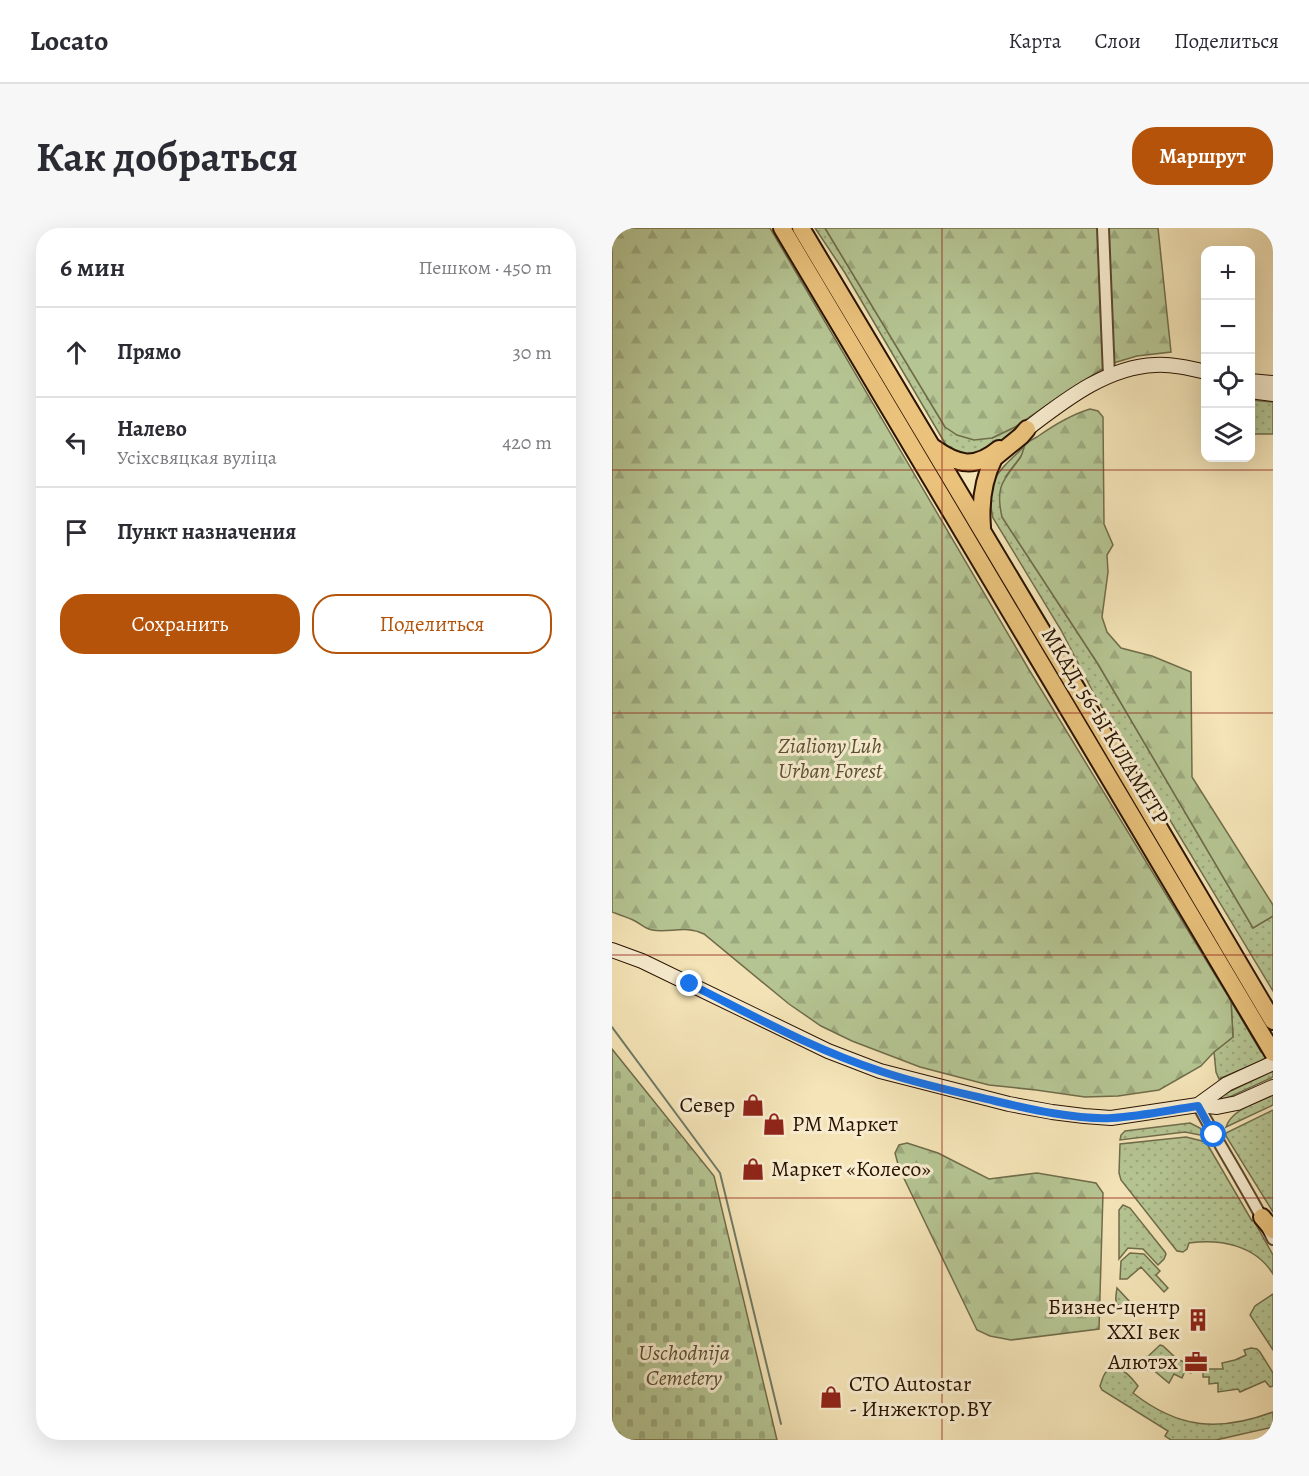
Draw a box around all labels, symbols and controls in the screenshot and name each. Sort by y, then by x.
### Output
text: Locato [30,22,108,60]
text: Карта [1008,27,1061,55]
text: Слои [1094,27,1141,55]
text: Поделиться [1174,27,1279,55]
button: Маршрут [1132,127,1273,185]
text: Как добраться [36,128,298,185]
map controls [1201,246,1255,462]
button: + [1201,246,1255,300]
text: 6 мин [60,250,125,285]
text: Пешком · 450 m [418,254,552,281]
button: − [1201,300,1255,354]
icon: ahead [60,336,93,369]
text: Прямо [117,337,181,367]
text: 30 m [512,339,552,366]
button: locate [1201,354,1255,408]
button: layers [1201,408,1255,462]
text: Налево [117,414,187,444]
icon: left [60,426,93,459]
text: 420 m [502,429,552,456]
text: Усіхсвяцкая вуліца [117,444,277,471]
icon: arrive [60,516,93,549]
text: Пункт назначения [117,517,296,547]
button: Сохранить [60,594,300,654]
button: Поделиться [312,594,552,654]
street label: МКАД, 56-Ы КІЛАМЕТР [1034,622,1176,830]
park label: Zialiony Luh Urban Forest [778,731,883,786]
route end [676,970,702,996]
place label: Север [680,1090,735,1120]
shop icon: Север [740,1092,766,1118]
place label: РМ Маркет [792,1109,898,1139]
shop icon: РМ Маркет [761,1111,787,1137]
route start [1200,1121,1226,1147]
place label: Маркет «Колесо» [771,1154,931,1184]
shop icon: Маркет «Колесо» [740,1156,766,1182]
place label: Бизнес-центр XXI век [1048,1292,1180,1347]
building icon: Бизнес-центр XXI век [1185,1307,1211,1333]
park label: Uschodnija Cemetery [638,1338,730,1393]
place label: Алютэх [1107,1347,1178,1377]
office icon: Алютэх [1183,1349,1209,1375]
place label: СТО Autostar - Инжектор.BY [849,1369,992,1424]
shop icon: СТО Autostar - Инжектор.BY [818,1384,844,1410]

